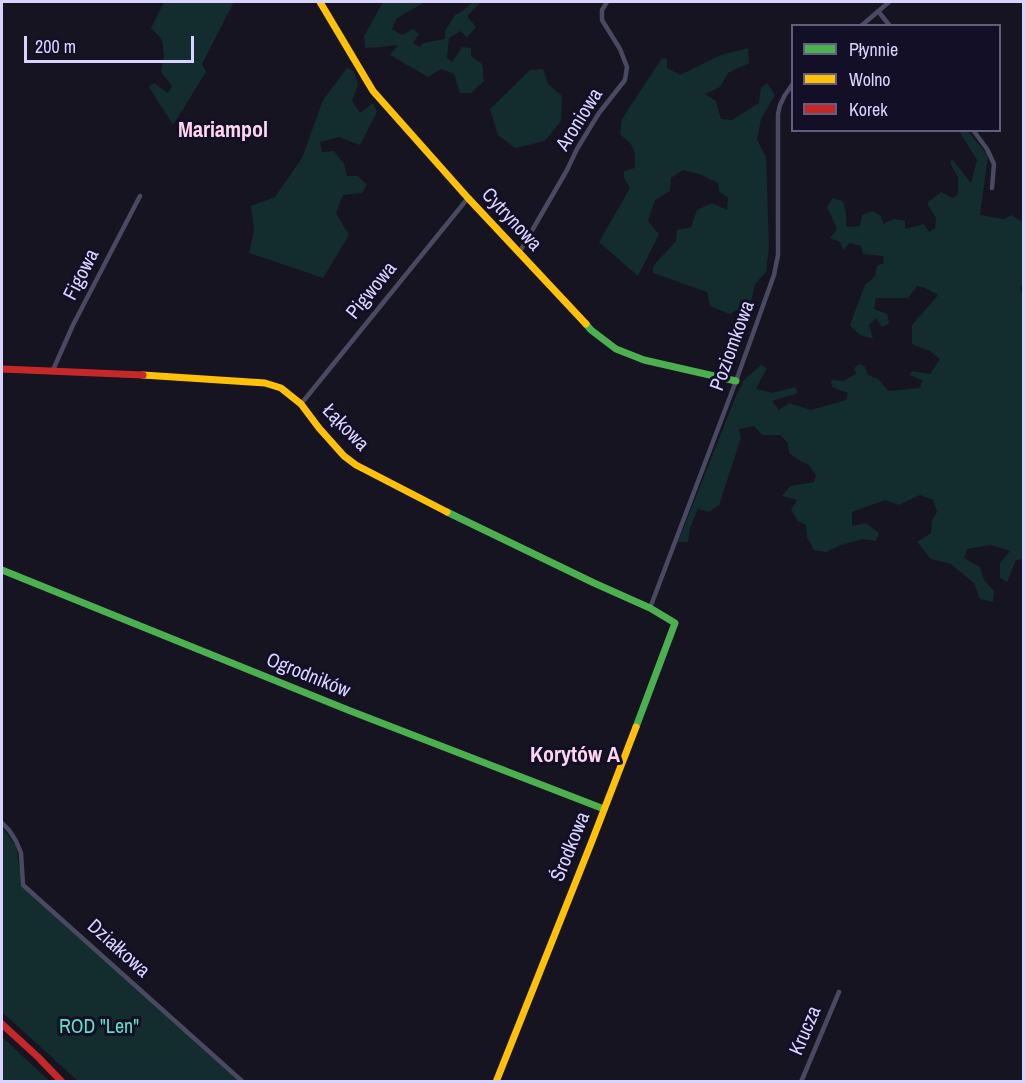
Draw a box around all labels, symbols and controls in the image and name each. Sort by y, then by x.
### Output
scale bar [27,24,196,62]
legend [791,24,1001,132]
text: 200 m [35,34,76,59]
text: Płynnie [849,37,898,62]
text: Wolno [849,67,891,92]
street label: Aroniowa [551,84,609,156]
text: Korek [849,97,888,122]
district label: Mariampol [178,118,268,144]
street label: Cytrynowa [476,183,546,257]
street label: Figowa [59,246,105,304]
street label: Pigwowa [342,258,402,324]
street label: Poziomkowa [706,298,760,394]
street label: Łąkowa [317,399,373,457]
street label: Ogrodników [263,648,353,704]
district label: Korytów A [530,743,620,769]
street label: Środkowa [546,809,596,885]
street label: Działkowa [82,915,154,983]
street label: Krucza [785,1003,827,1059]
park label: ROD "Len" [59,1016,139,1040]

